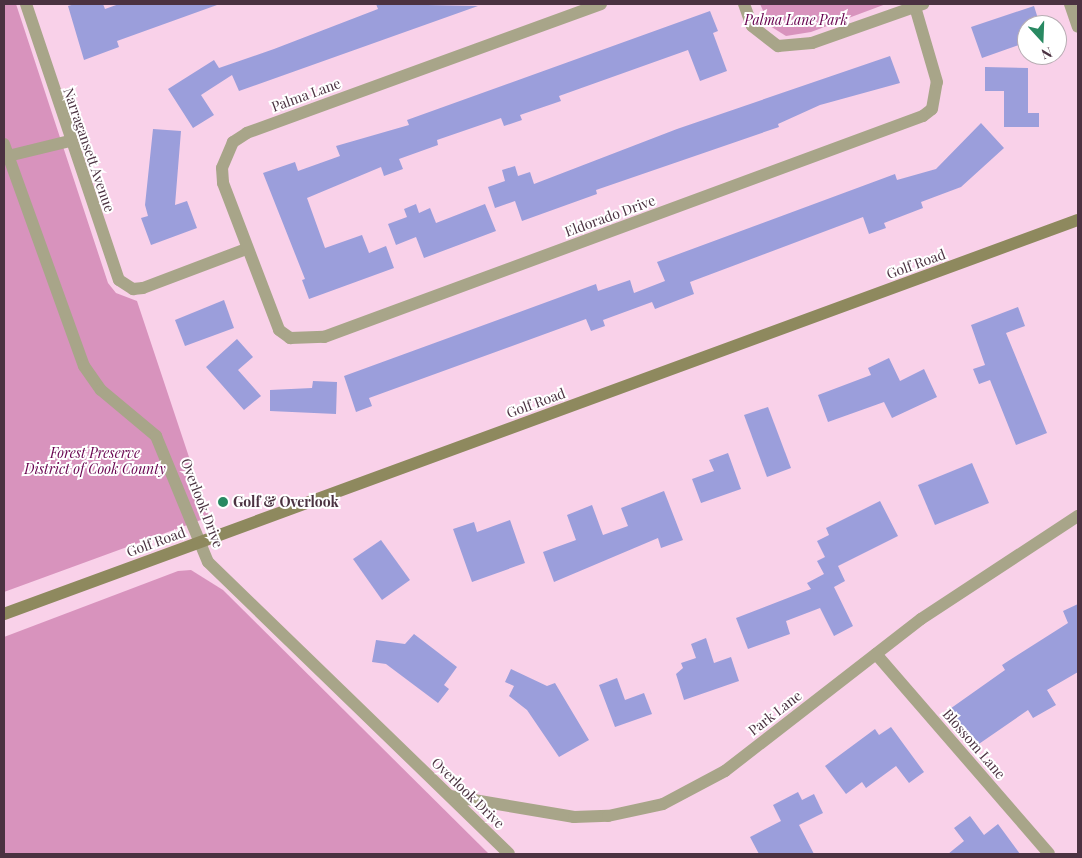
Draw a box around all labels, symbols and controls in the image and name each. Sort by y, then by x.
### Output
park label: Palma Lane Park [744,12,848,28]
north arrow [1017,15,1067,65]
text: N [1039,43,1055,64]
street label: Palma Lane [269,75,343,115]
street label: Narragansett Avenue [60,85,118,215]
street label: Eldorado Drive [563,192,657,240]
street label: Golf Road [884,246,948,282]
street label: Golf Road [504,385,568,421]
park label: Forest Preserve District of Cook County [24,445,166,478]
street label: Overlook Drive [177,456,227,550]
place label: Golf & Overlook [233,494,339,510]
marker: Golf & Overlook [217,496,229,508]
street label: Golf Road [124,524,188,560]
street label: Park Lane [745,687,805,739]
street label: Blossom Lane [939,706,1009,782]
street label: Overlook Drive [428,754,508,832]

